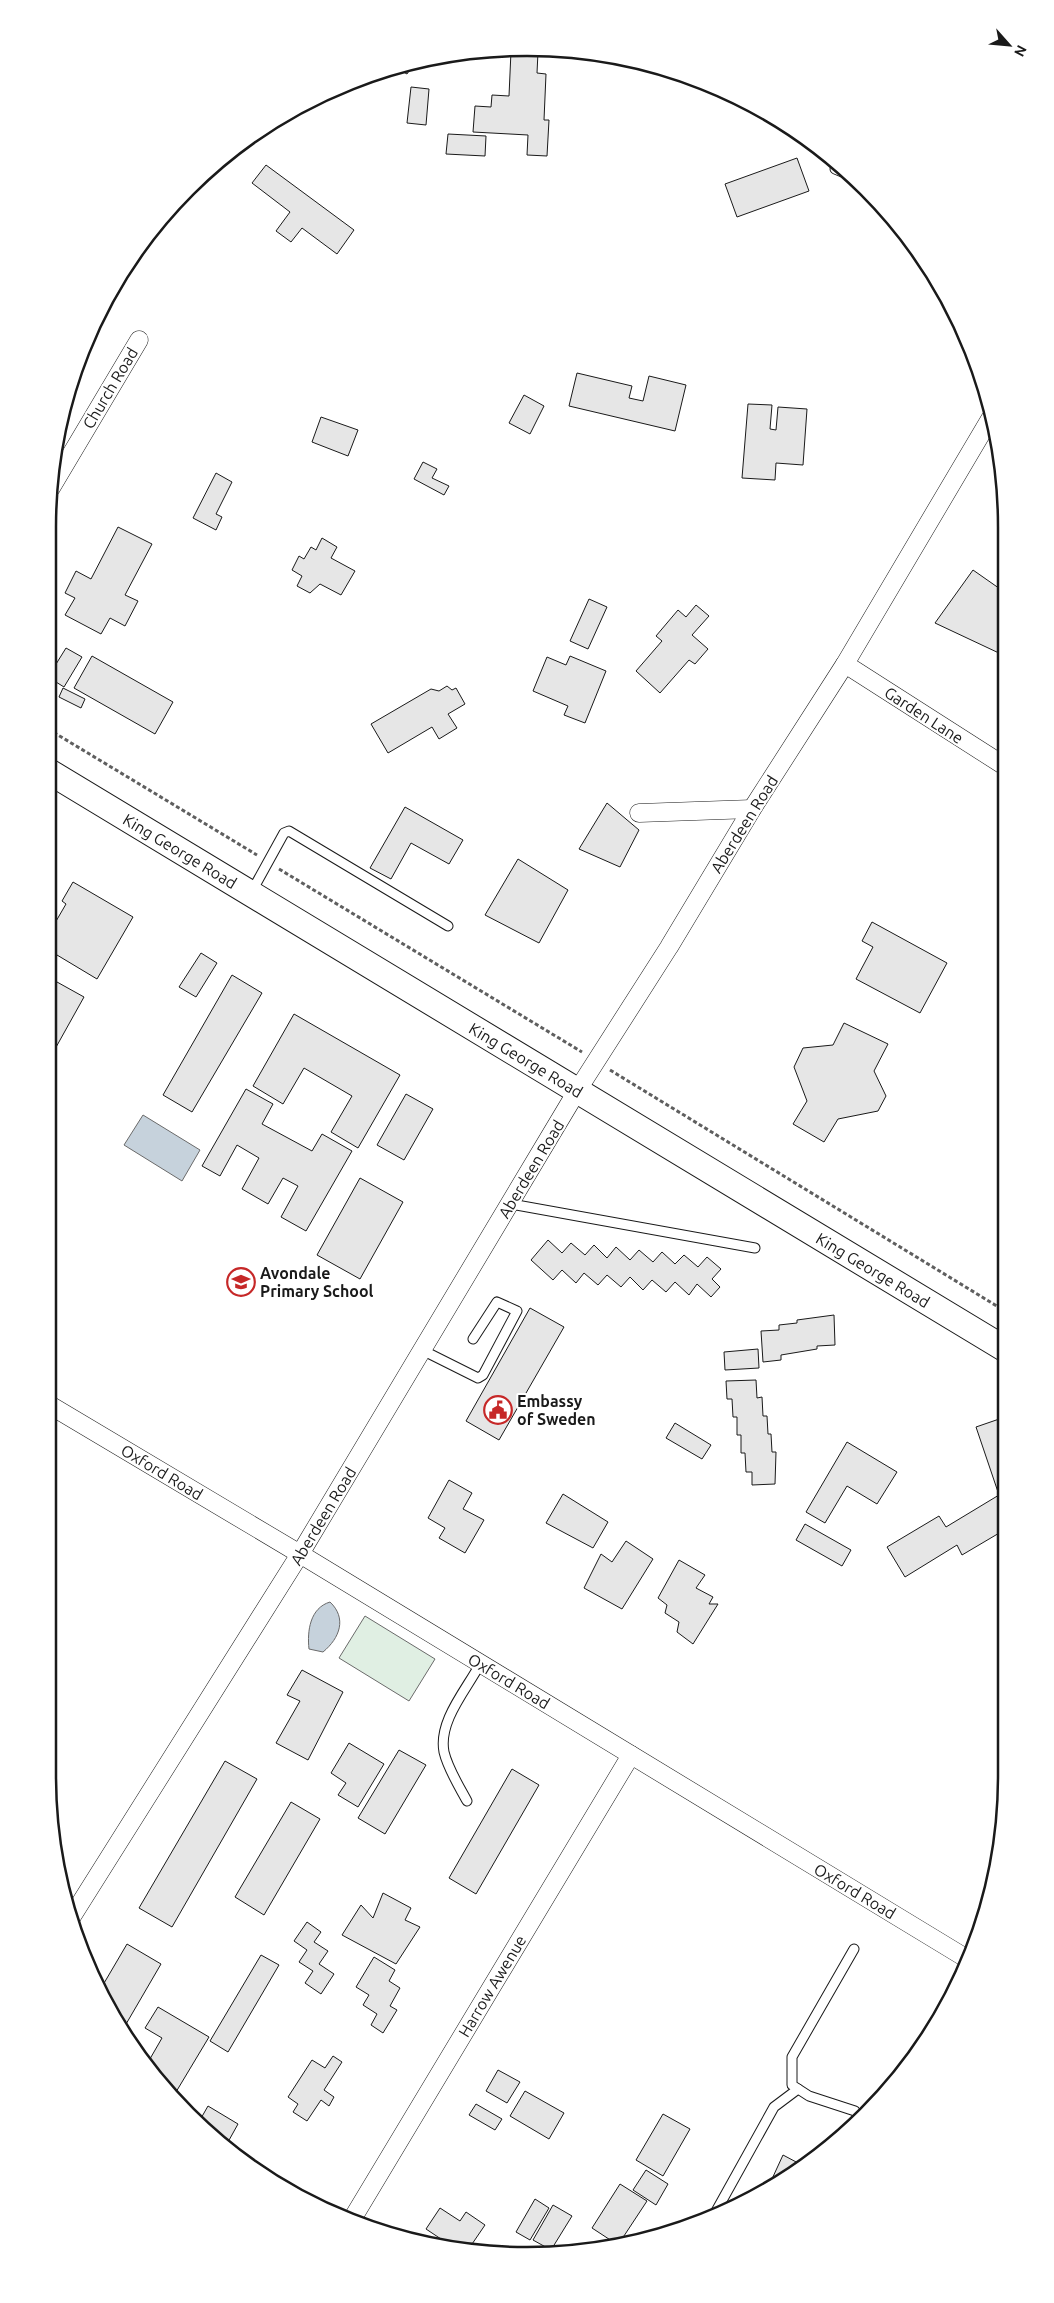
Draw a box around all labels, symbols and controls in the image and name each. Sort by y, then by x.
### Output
north arrow [984,20,1034,70]
text: N [1011,43,1030,59]
street label: Church Road [79,344,141,432]
street label: Garden Lane [881,683,967,747]
street label: Aberdeen Road [707,772,781,876]
street label: King George Road [120,810,240,892]
street label: King George Road [466,1019,586,1101]
street label: Aberdeen Road [495,1117,567,1221]
street label: King George Road [813,1229,933,1311]
place label: Avondale Primary School [260,1264,374,1300]
school or university icon: Avondale Primary School [226,1267,256,1297]
place label: Embassy of Sweden [517,1392,596,1428]
public building icon: Embassy of Sweden [483,1395,513,1425]
street label: Oxford Road [118,1441,206,1503]
street label: Aberdeen Road [287,1464,359,1568]
street label: Oxford Road [465,1650,553,1712]
street label: Oxford Road [811,1860,899,1922]
street label: Harrow Awenue [455,1932,529,2040]

